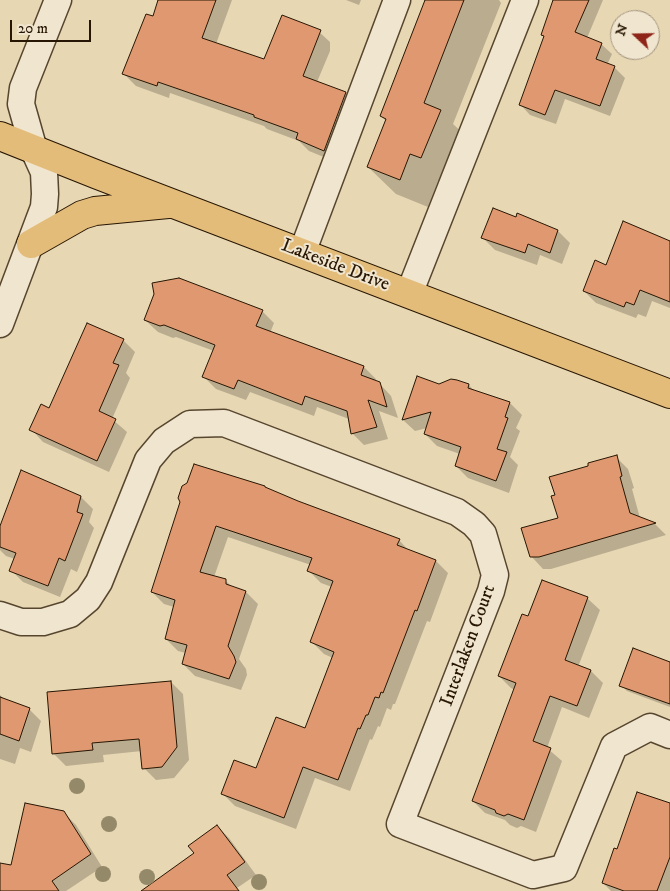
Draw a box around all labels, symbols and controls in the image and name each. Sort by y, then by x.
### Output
scale bar [12,10,94,42]
north arrow [610,10,660,60]
text: 20 m [18,19,48,38]
text: N [611,21,632,39]
street label: Lakeside Drive [278,235,392,297]
street label: Interlaken Court [436,582,502,710]

